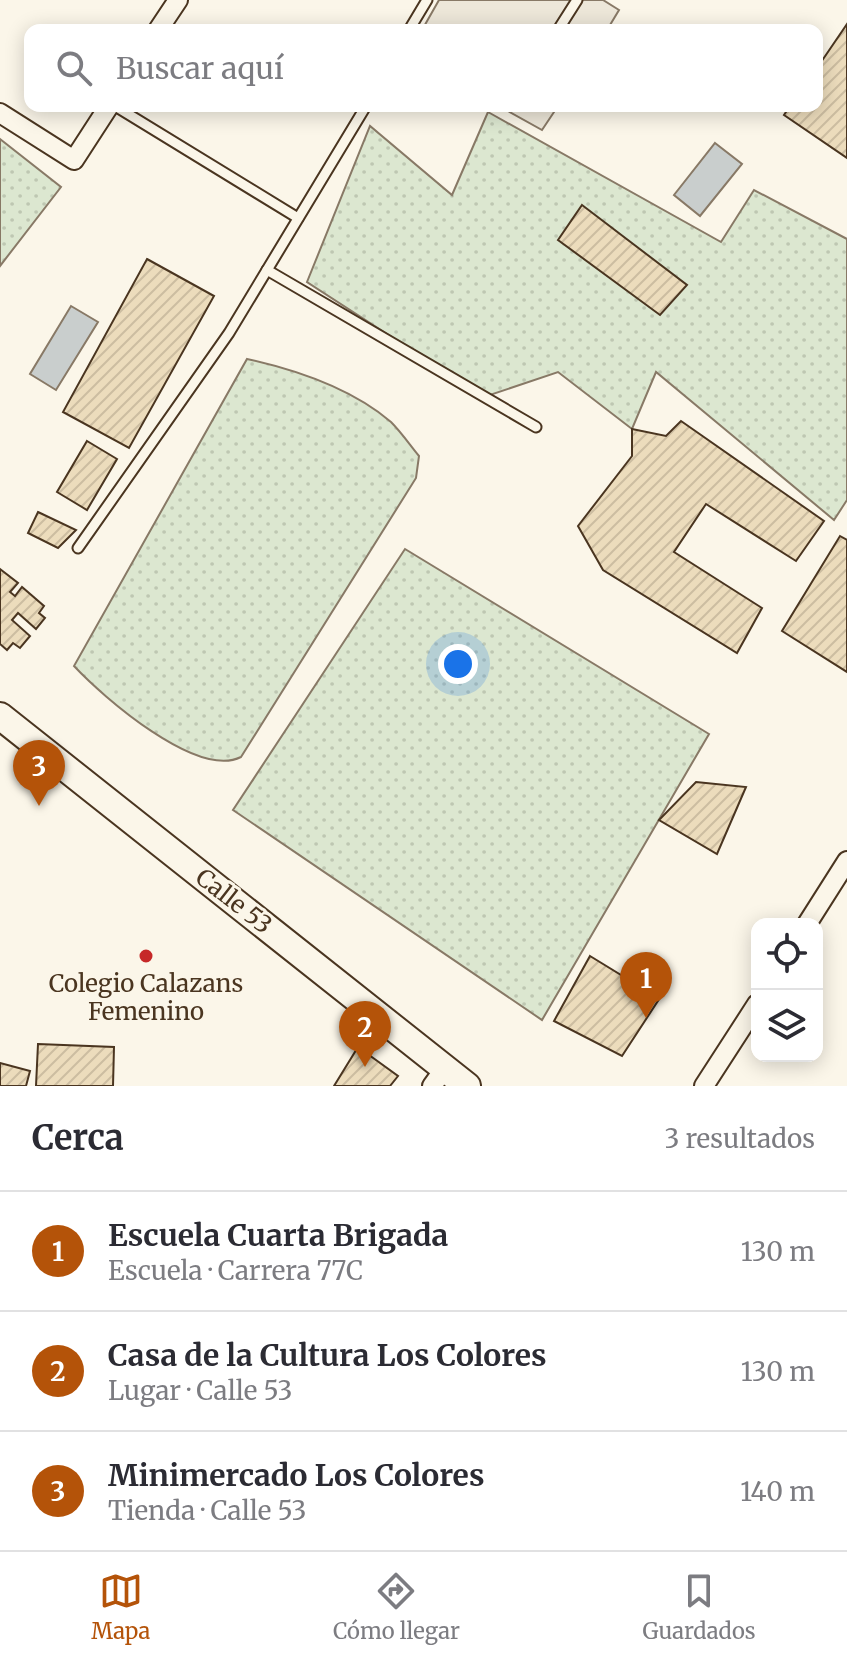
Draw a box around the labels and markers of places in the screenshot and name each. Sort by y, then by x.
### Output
pin: 3 [13,740,65,806]
marker: Colegio Calazans Femenino [137,947,155,965]
pin: 1 [620,952,672,1018]
place label: Colegio Calazans Femenino [49,968,243,1027]
pin: 2 [339,1001,391,1067]

